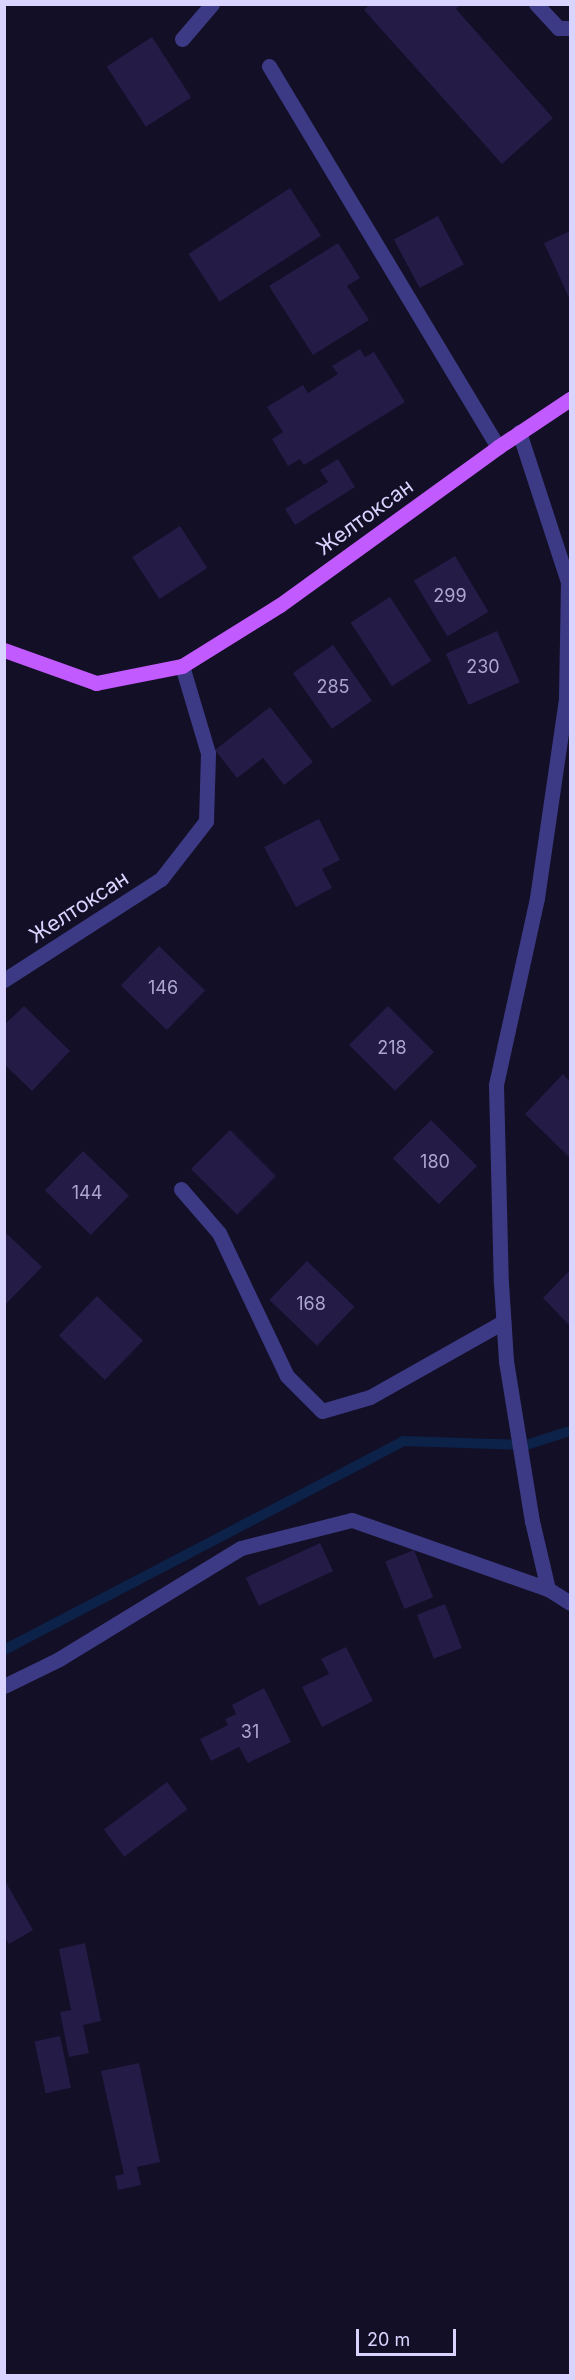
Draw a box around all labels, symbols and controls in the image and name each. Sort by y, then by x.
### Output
street label: Желтоксан [312,474,418,560]
house number: 299 [433,585,467,607]
house number: 230 [466,656,500,678]
house number: 285 [316,676,350,698]
street label: Желтоксан [25,866,133,948]
house number: 146 [148,977,178,999]
house number: 218 [377,1037,407,1059]
house number: 180 [420,1151,450,1173]
house number: 144 [72,1182,102,1204]
house number: 168 [296,1293,326,1315]
house number: 31 [241,1721,259,1743]
scale bar [359,2317,460,2355]
text: 20 m [367,2329,410,2350]

